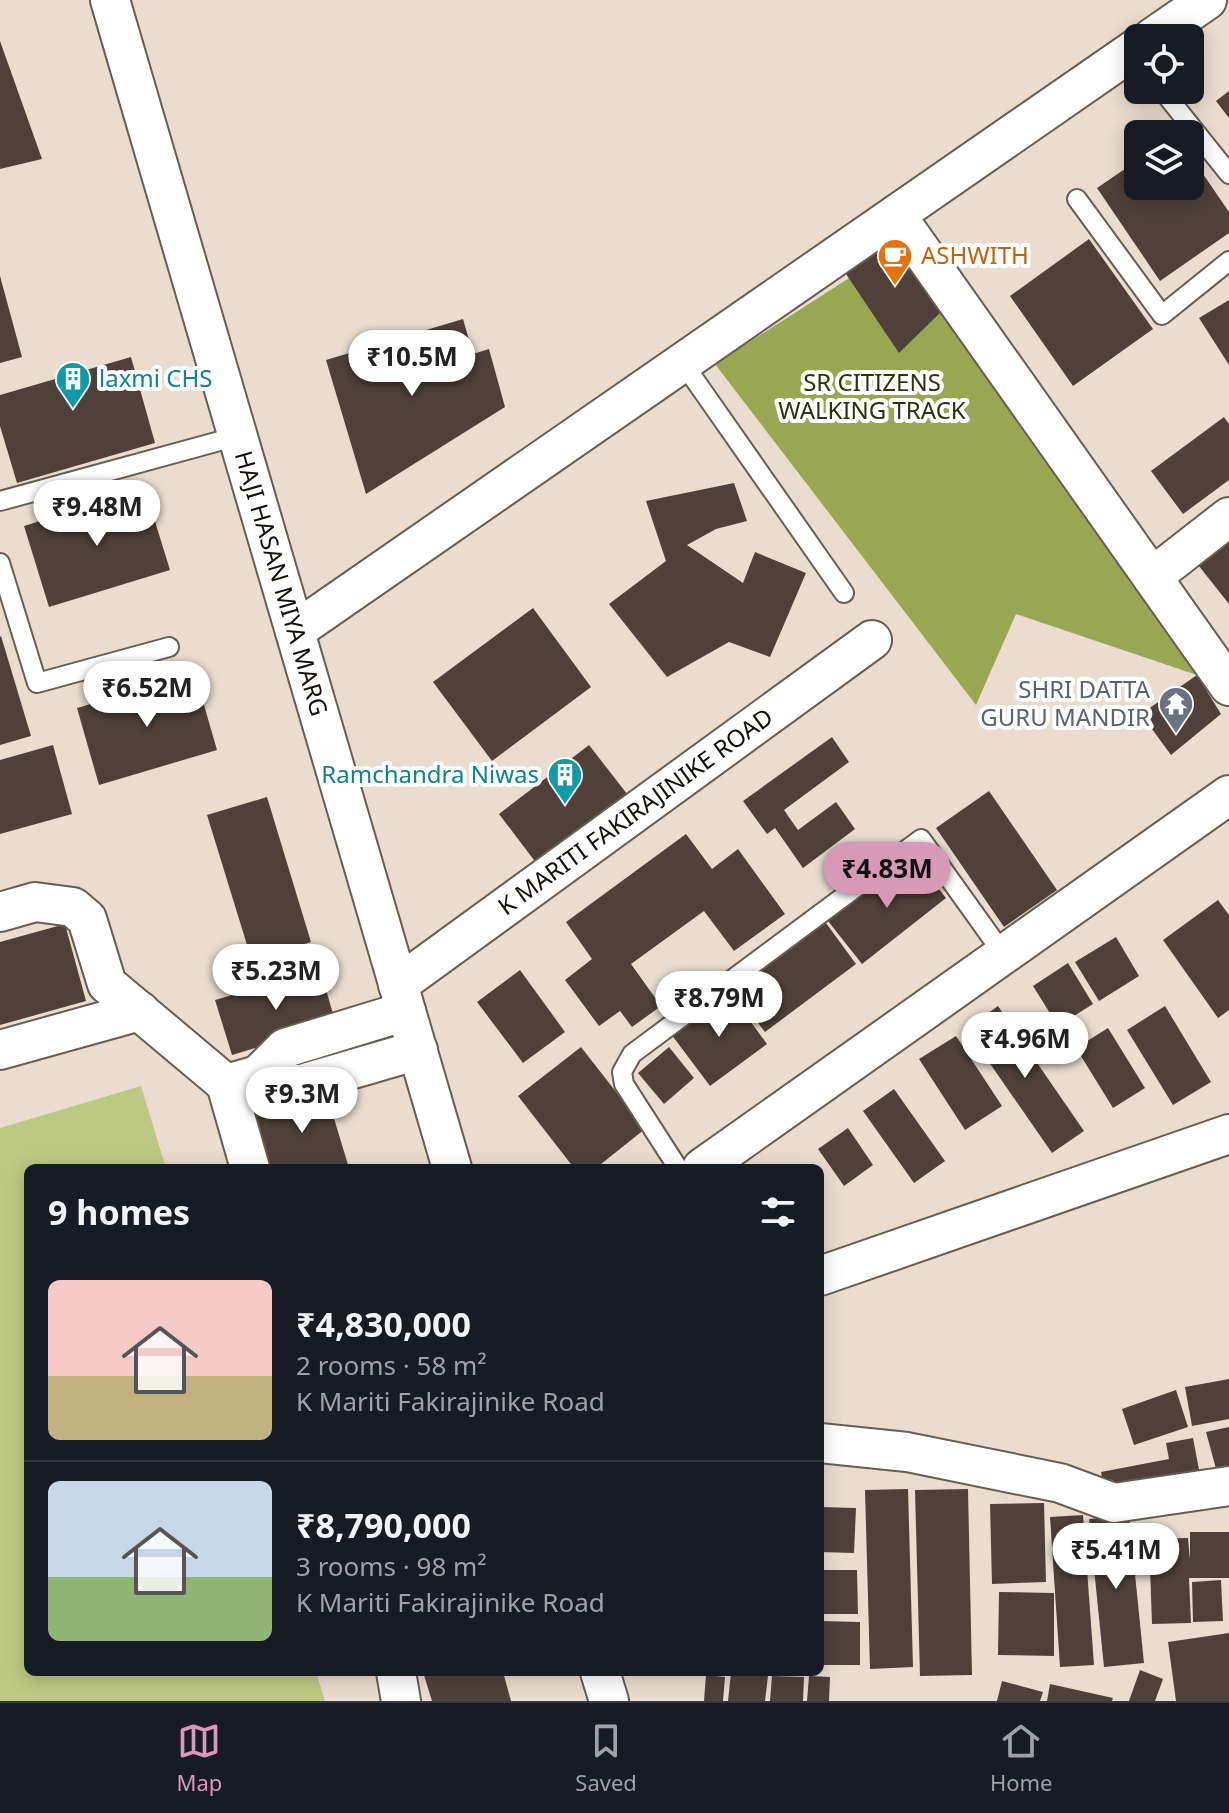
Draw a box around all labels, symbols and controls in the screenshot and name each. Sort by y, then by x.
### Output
map controls [1124,24,1204,200]
button: locate [1124,24,1204,104]
button: layers [1124,120,1204,200]
cafe icon: ASHWITH [876,237,914,287]
place label: ASHWITH [921,238,1029,271]
pin: ₹10.5M [347,330,477,398]
text: ₹10.5M [366,338,458,374]
building icon: laxmi CHS [54,360,92,410]
place label: laxmi CHS [99,361,212,394]
park label: SR CITIZENS WALKING TRACK [778,365,966,426]
street label: HAJI HASAN MIYA MARG [228,447,337,720]
pin: ₹9.48M [32,480,162,548]
text: ₹9.48M [51,488,143,524]
pin: ₹6.52M [82,661,212,729]
text: ₹6.52M [101,669,193,705]
place label: SHRI DATTA GURU MANDIR [980,672,1151,733]
temple icon: SHRI DATTA GURU MANDIR [1157,685,1195,735]
street label: K MARITI FAKIRAJINIKE ROAD [491,700,779,922]
building icon: Ramchandra Niwas [546,756,584,806]
place label: Ramchandra Niwas [321,757,539,790]
pin: ₹4.83M [822,842,952,910]
text: ₹4.83M [841,850,933,886]
pin: ₹5.23M [211,944,341,1012]
text: ₹5.23M [230,952,322,988]
pin: ₹8.79M [654,971,784,1039]
text: ₹8.79M [673,979,765,1015]
pin: ₹4.96M [960,1012,1090,1080]
text: ₹4.96M [979,1020,1071,1056]
pin: ₹9.3M [246,1067,358,1135]
text: ₹9.3M [264,1075,340,1111]
text: 9 homes [48,1189,190,1235]
icon: filters [756,1190,800,1234]
text: ₹4,830,000 [296,1301,471,1347]
icon: home [112,1312,208,1408]
text: 2 rooms · 58 m² [296,1347,486,1383]
text: K Mariti Fakirajinike Road [296,1383,605,1419]
text: ₹8,790,000 [296,1502,471,1548]
icon: home [112,1513,208,1609]
pin: ₹5.41M [1051,1523,1181,1591]
text: ₹5.41M [1070,1531,1162,1567]
text: 3 rooms · 98 m² [296,1548,486,1584]
text: K Mariti Fakirajinike Road [296,1584,605,1620]
tab: Map [177,1719,222,1797]
tab: Saved [575,1719,637,1797]
tab: Home [990,1719,1052,1797]

